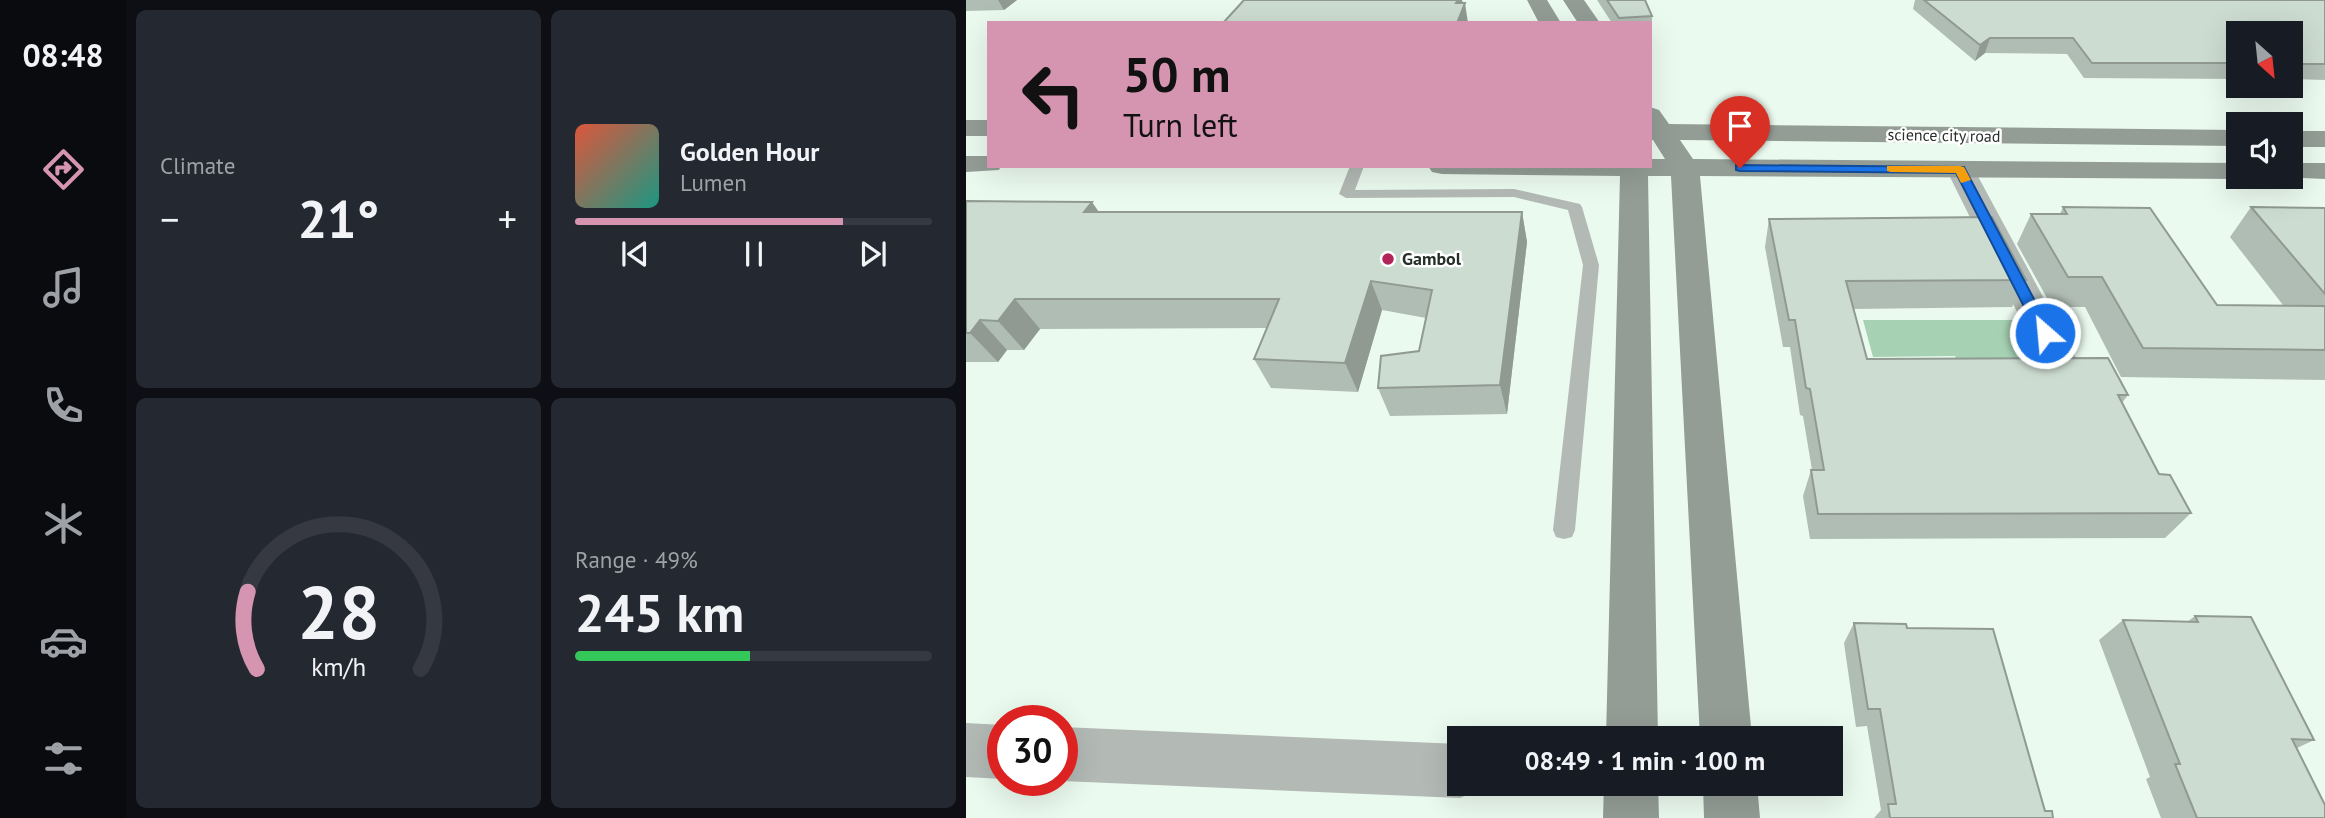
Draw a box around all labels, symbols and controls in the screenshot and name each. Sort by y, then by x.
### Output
north arrow [2226,21,2303,98]
map controls [2226,21,2303,189]
text: 08:48 [22,34,104,76]
text: 50 m [1123,42,1230,106]
icon: left [1008,49,1099,140]
pin [1710,96,1770,168]
text: Turn left [1123,104,1238,146]
icon: arrive [1721,107,1759,145]
button: sound [2226,112,2303,189]
street label: science city road [1887,124,2001,146]
text: Golden Hour [680,135,819,168]
icon: directions [39,145,88,194]
text: Climate [160,151,235,180]
text: Lumen [680,168,747,197]
text: 21° [298,185,379,252]
text: − [160,194,179,243]
text: + [498,194,517,243]
icon: previous [616,235,654,273]
icon: pause [735,235,773,273]
icon: next [854,235,892,273]
place label: Gambol [1402,247,1462,270]
marker: Gambol [1380,251,1396,267]
icon: music [39,263,88,312]
position arrow [2008,296,2082,370]
icon: phone [39,381,88,430]
icon: climate [39,499,88,548]
text: Range · 49% [575,545,698,574]
text: 28 [297,565,380,659]
text: 245 km [575,579,744,646]
icon: car [39,617,88,666]
text: km/h [311,651,366,683]
speed limit sign: 30 [987,705,1078,796]
icon: filters [39,734,88,783]
text: 08:49 · 1 min · 100 m [1525,744,1765,777]

